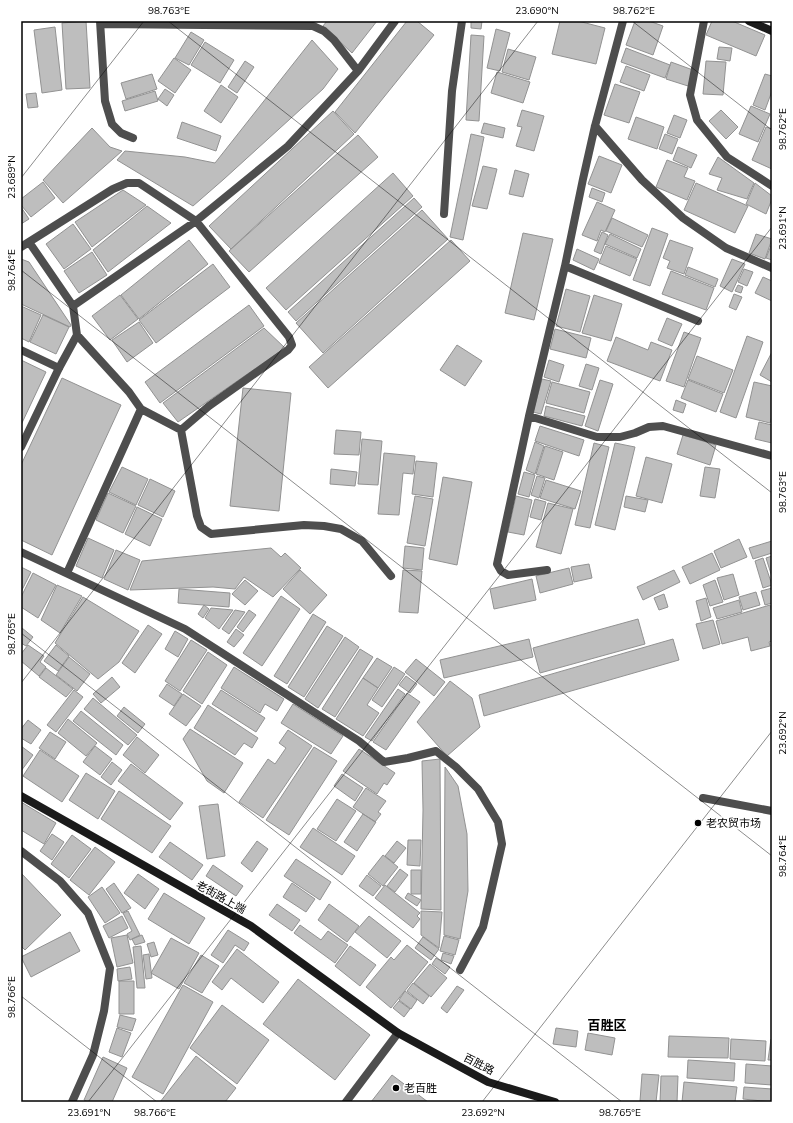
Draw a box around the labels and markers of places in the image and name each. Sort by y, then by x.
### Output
place label: 老农贸市场 [706,816,761,830]
marker: 老农贸市场 [693,818,703,828]
place label: 老百胜 [404,1081,437,1095]
marker: 老百胜 [391,1083,401,1093]

